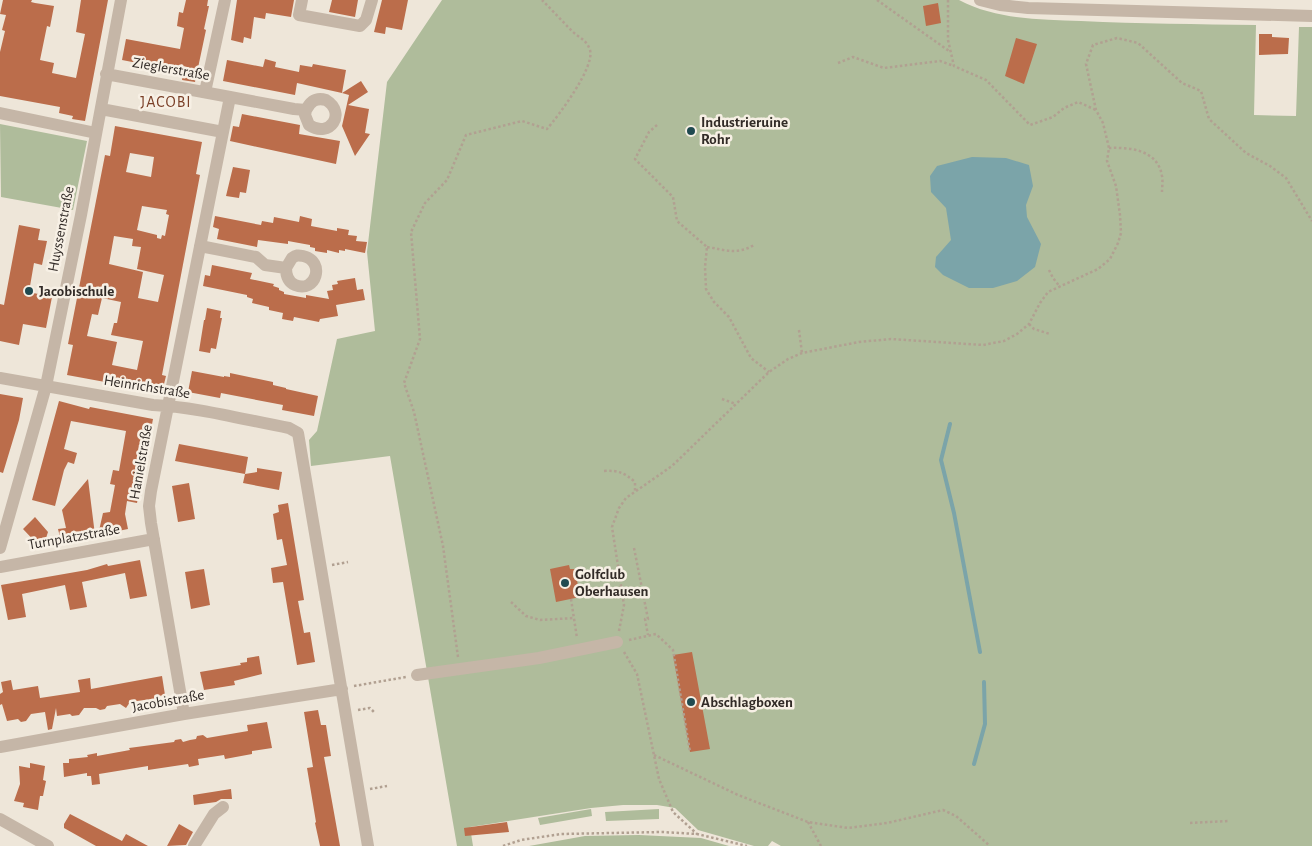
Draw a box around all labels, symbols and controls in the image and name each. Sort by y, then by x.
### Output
street label: Zieglerstraße [131,55,211,83]
district label: JACOBI [140,94,192,110]
place label: Industrieruine Rohr [701,115,788,147]
marker: Industrieruine Rohr [685,125,697,137]
street label: Huyssenstraße [45,185,77,273]
place label: Jacobischule [39,284,114,299]
marker: Jacobischule [23,285,35,297]
street label: Heinrichstraße [103,373,191,401]
street label: Hanielstraße [127,423,155,501]
street label: Turnplatzstraße [27,522,121,552]
place label: Golfclub Oberhausen [575,567,649,599]
marker: Golfclub Oberhausen [559,577,571,589]
street label: Jacobistraße [131,687,205,715]
place label: Abschlagboxen [701,695,793,710]
marker: Abschlagboxen [685,696,697,708]

